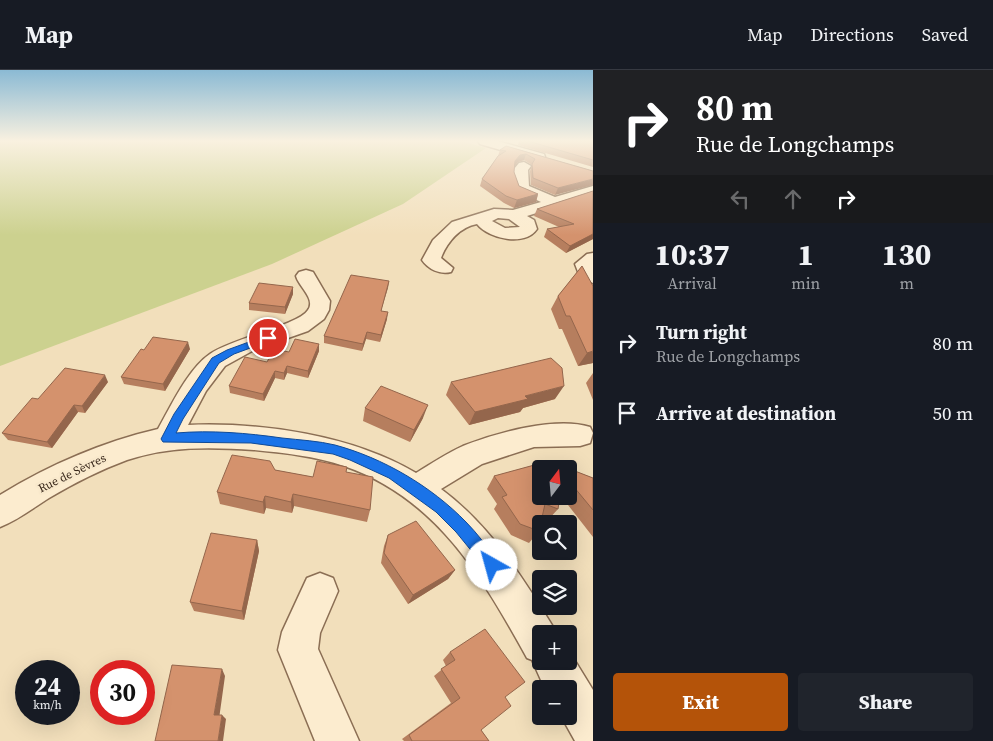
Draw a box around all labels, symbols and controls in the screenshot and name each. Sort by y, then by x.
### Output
text: Map [25,18,73,51]
text: Map [747,22,783,47]
text: Directions [811,22,894,47]
text: Saved [922,22,968,47]
text: 80 m [696,84,773,132]
icon: right [613,90,678,155]
text: Rue de Longchamps [696,129,894,159]
icon: left [726,185,754,213]
icon: ahead [779,185,807,213]
icon: right [832,185,860,213]
text: 10:37 [655,234,730,275]
text: 1 [797,234,814,275]
text: 130 [882,234,931,275]
text: Arrival [667,272,717,294]
text: min [791,272,820,294]
text: m [899,272,914,294]
pin [247,317,289,359]
text: Turn right [656,319,747,345]
icon: arrive [254,324,282,352]
icon: right [613,329,641,357]
text: 80 m [932,330,973,356]
text: Rue de Longchamps [656,345,800,367]
icon: arrive [613,399,641,427]
text: Arrive at destination [656,400,836,426]
text: 50 m [932,400,973,426]
street label: Rue de Sèvres [35,450,109,496]
north arrow [532,460,578,505]
map controls [532,460,577,725]
button: search [532,515,577,560]
position arrow [465,538,517,590]
button: layers [532,570,577,615]
button: + [532,625,577,670]
speed limit sign: 30 [90,660,155,725]
text: 24 [34,669,61,703]
button: Exit [613,673,788,731]
button: Share [798,673,973,731]
button: − [532,680,577,725]
text: km/h [33,697,62,713]

